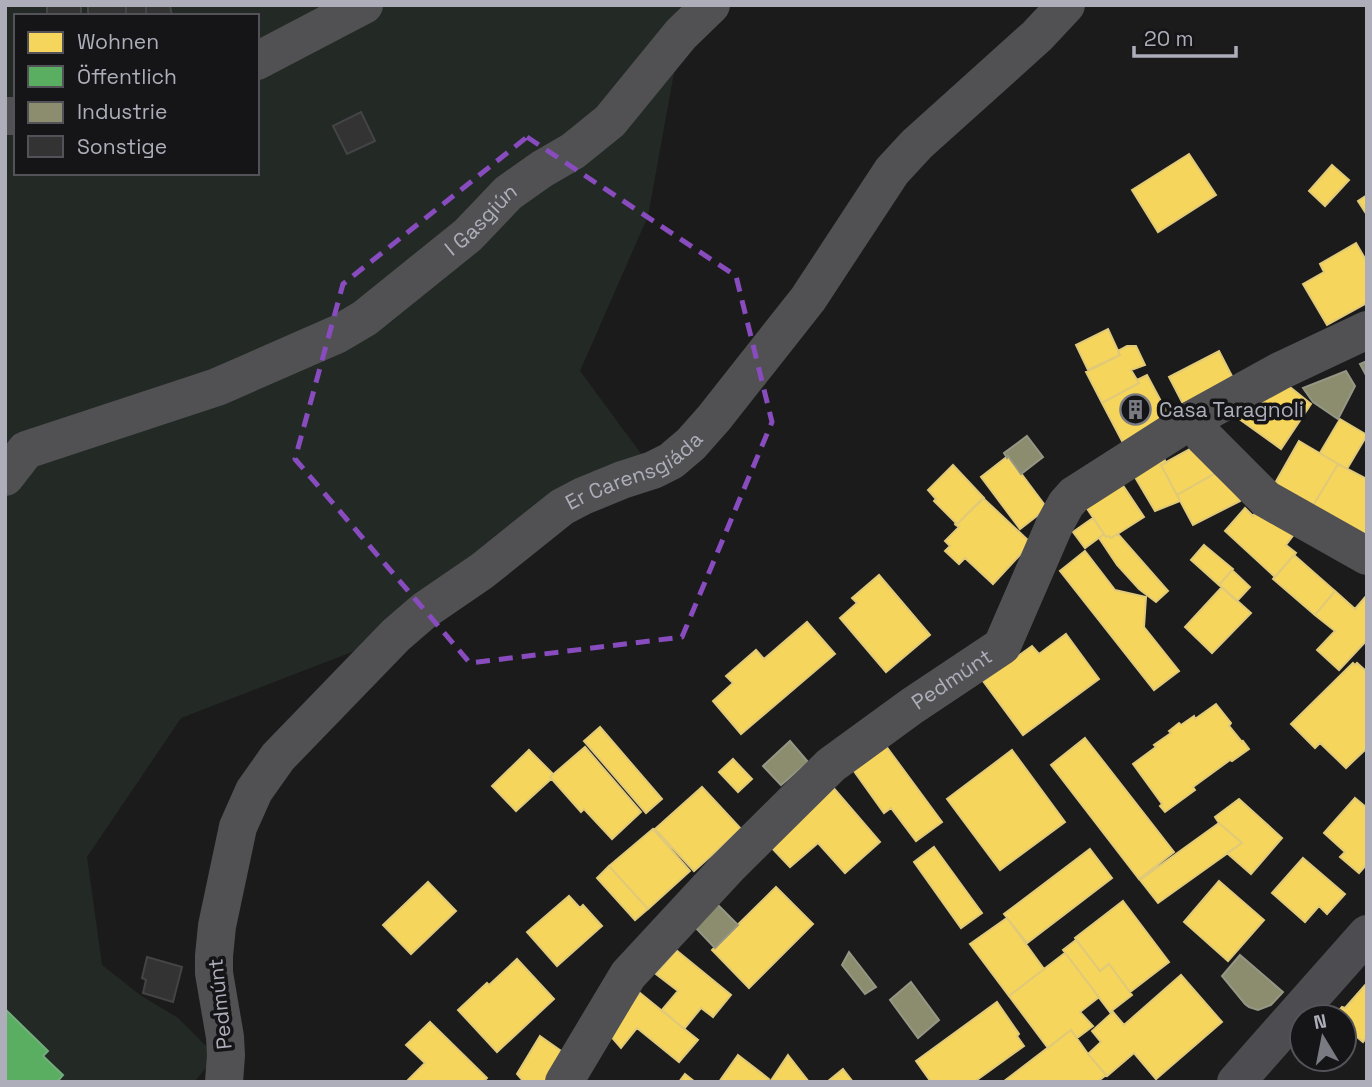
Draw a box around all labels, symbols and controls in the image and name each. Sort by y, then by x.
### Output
legend [14,14,259,175]
scale bar [1134,14,1236,58]
text: 20 m [1144,25,1194,52]
text: Wohnen [77,28,159,55]
text: Öffentlich [77,63,177,90]
text: Industrie [77,98,167,125]
text: Sonstige [77,133,167,160]
street label: I Gasgiún [439,177,522,261]
building icon: Casa Taragnoli [1119,393,1153,427]
place label: Casa Taragnoli [1159,396,1304,423]
street label: Er Carensgiáda [561,426,708,516]
street label: Pedmúnt [906,642,997,716]
street label: Pedmúnt [201,957,238,1051]
north arrow [1288,1003,1358,1073]
text: N [1312,1008,1329,1035]

